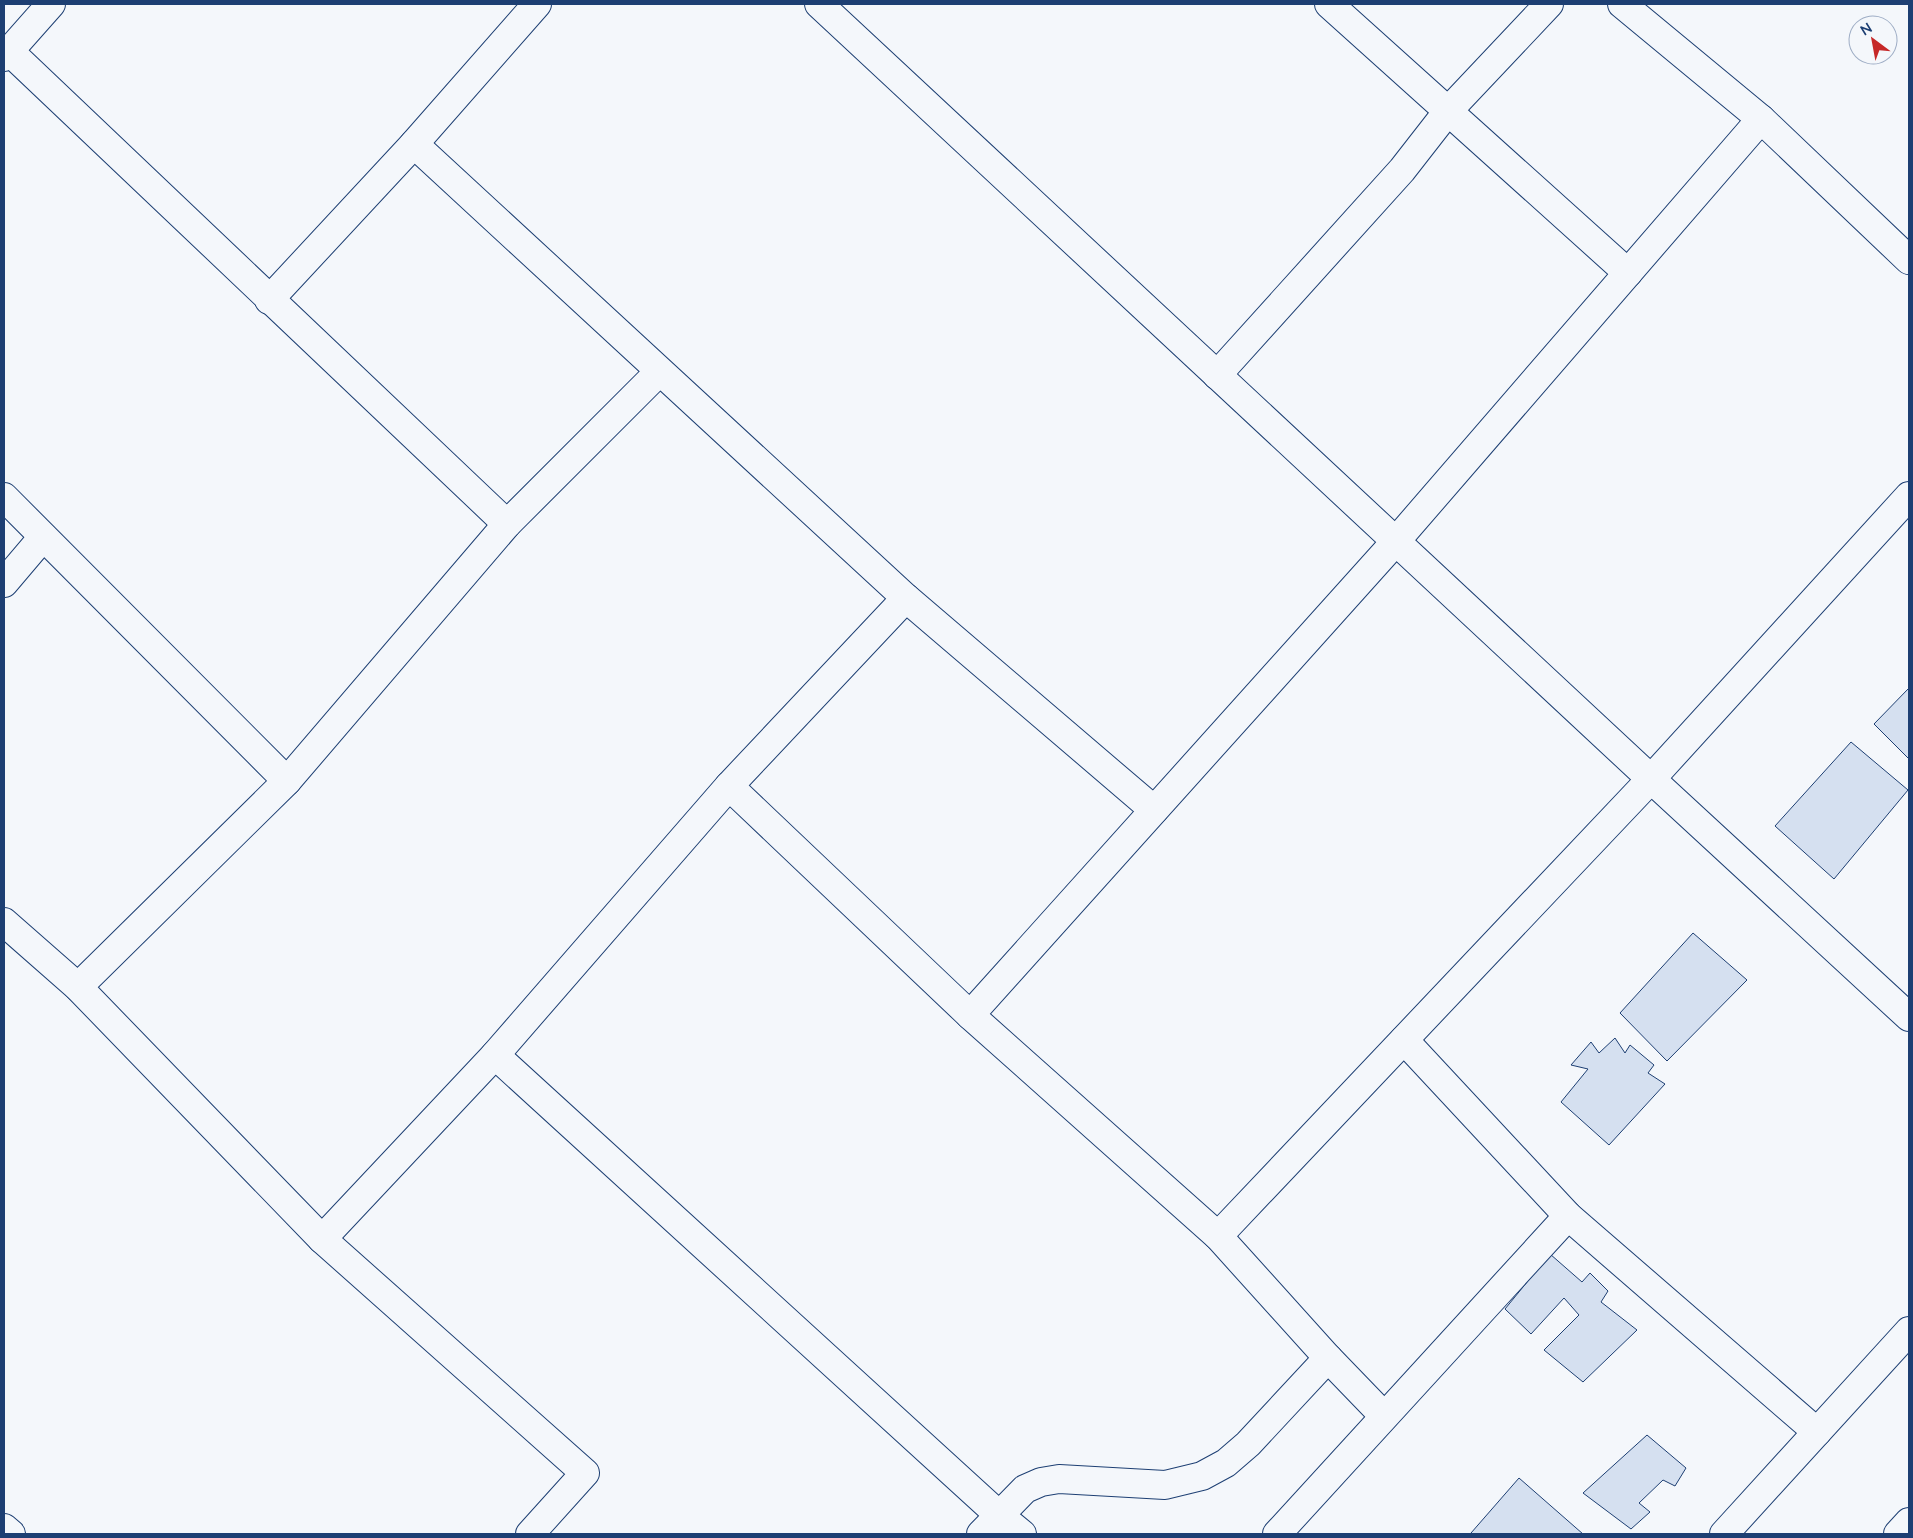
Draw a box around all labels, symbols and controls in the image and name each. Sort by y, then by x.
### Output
north arrow [1848,15,1898,65]
text: N [1857,19,1875,39]

